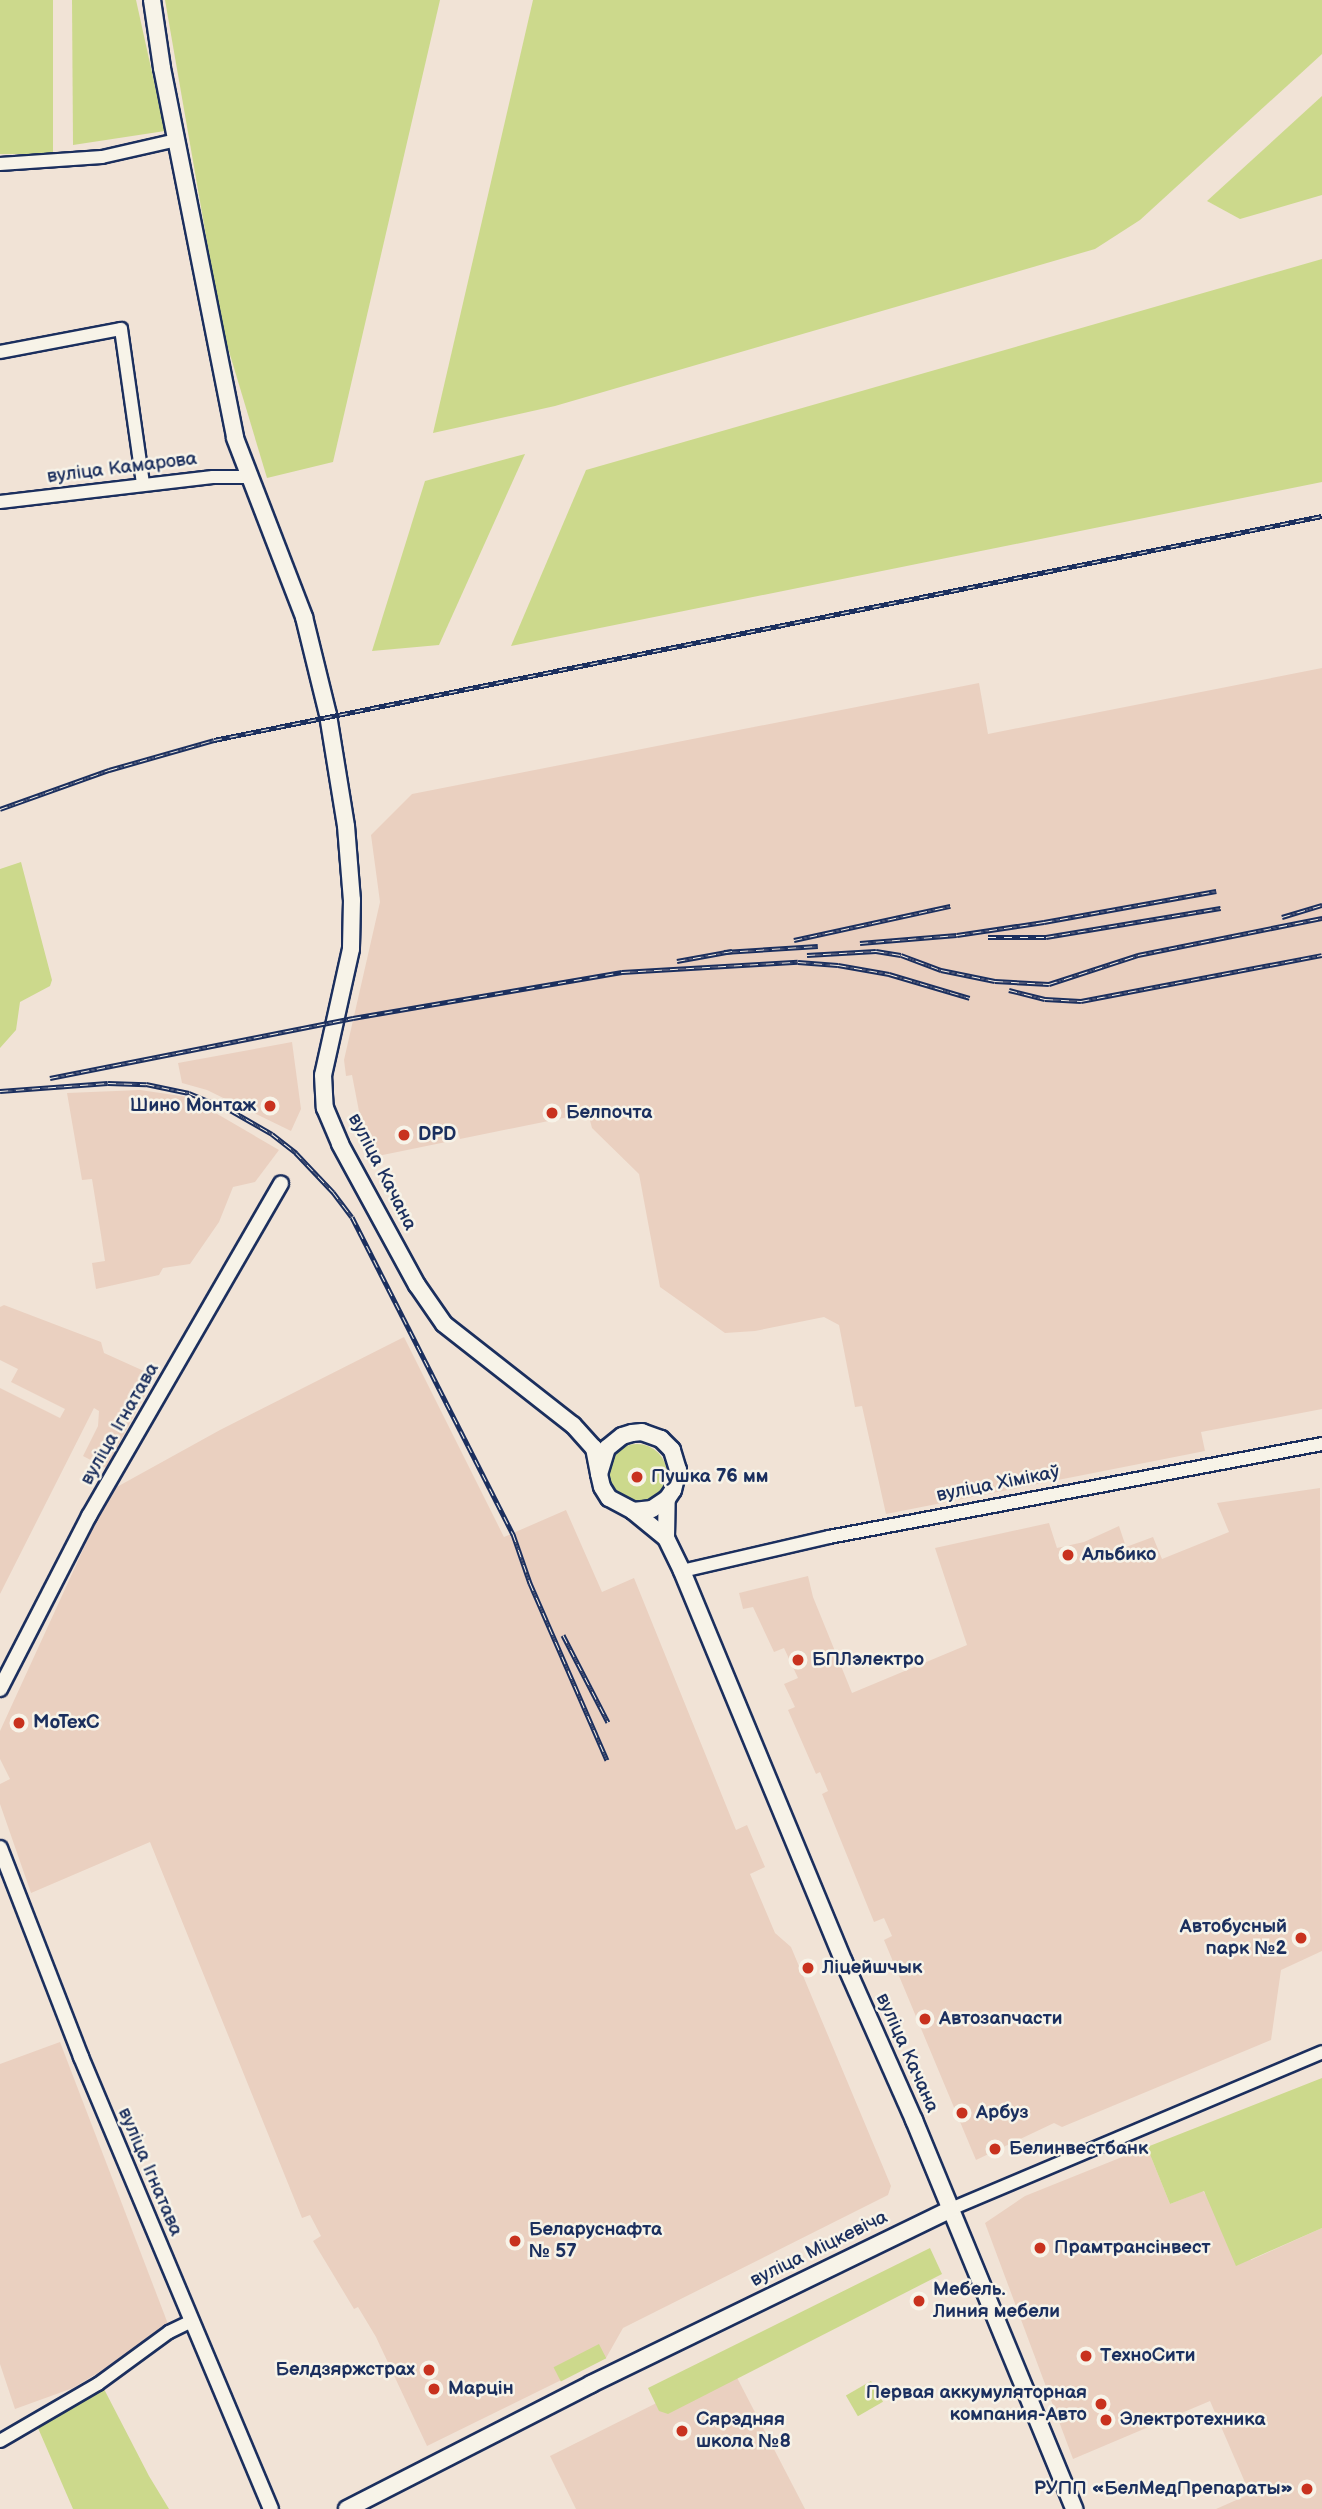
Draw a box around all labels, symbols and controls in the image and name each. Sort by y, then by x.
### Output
street label: вуліца Камарова [46,447,198,489]
place label: Шино Монтаж [130,1095,256,1117]
marker: Шино Монтаж [262,1098,278,1114]
place label: Белпочта [566,1102,652,1124]
marker: Белпочта [544,1105,560,1121]
street label: вуліца Качана [343,1110,421,1234]
place label: DPD [418,1124,456,1146]
marker: DPD [396,1127,412,1143]
street label: вуліца Ігнатава [76,1359,164,1489]
street label: вуліца Хімікаў [935,1461,1061,1507]
place label: Пушка 76 мм [651,1466,768,1488]
marker: Пушка 76 мм [629,1469,645,1485]
place label: Альбико [1082,1544,1156,1566]
marker: Альбико [1060,1547,1076,1563]
place label: БПЛэлектро [812,1649,924,1671]
marker: БПЛэлектро [790,1652,806,1668]
place label: MoTexC [33,1712,99,1734]
marker: MoTexC [11,1715,27,1731]
place label: Автобусный парк №2 [1180,1916,1287,1960]
marker: Автобусный парк №2 [1293,1930,1309,1946]
place label: Ліцейшчык [822,1957,922,1979]
marker: Ліцейшчык [800,1960,816,1976]
street label: вуліца Качана [871,1990,943,2116]
place label: Автозапчасти [939,2008,1062,2030]
marker: Автозапчасти [917,2011,933,2027]
place label: Арбуз [976,2102,1028,2124]
street label: вуліца Ігнатава [113,2104,187,2240]
marker: Арбуз [954,2105,970,2121]
place label: Белинвестбанк [1009,2138,1148,2160]
marker: Белинвестбанк [987,2141,1003,2157]
street label: вуліца Міцкевіча [747,2206,891,2292]
place label: Беларуснафта № 57 [529,2219,662,2263]
marker: Беларуснафта № 57 [507,2233,523,2249]
place label: Прамтрансінвест [1054,2237,1211,2259]
marker: Прамтрансінвест [1032,2240,1048,2256]
place label: Мебель. Линия мебели [933,2279,1060,2323]
marker: Мебель. Линия мебели [911,2293,927,2309]
place label: ТехноСити [1100,2345,1195,2367]
marker: ТехноСити [1078,2348,1094,2364]
place label: Белдзяржстрах [275,2359,415,2381]
marker: Белдзяржстрах [421,2362,437,2378]
place label: Марцін [448,2378,514,2400]
marker: Марцін [426,2381,442,2397]
place label: Первая аккумуляторная компания-Авто [866,2382,1087,2426]
marker: Первая аккумуляторная компания-Авто [1093,2396,1109,2412]
place label: Сярэдняя школа №8 [696,2409,791,2453]
place label: Электротехника [1120,2409,1265,2431]
marker: Электротехника [1098,2412,1114,2428]
marker: Сярэдняя школа №8 [674,2423,690,2439]
place label: РУПП «БелМедПрепараты» [1034,2478,1293,2500]
marker: РУПП «БелМедПрепараты» [1299,2481,1315,2497]

